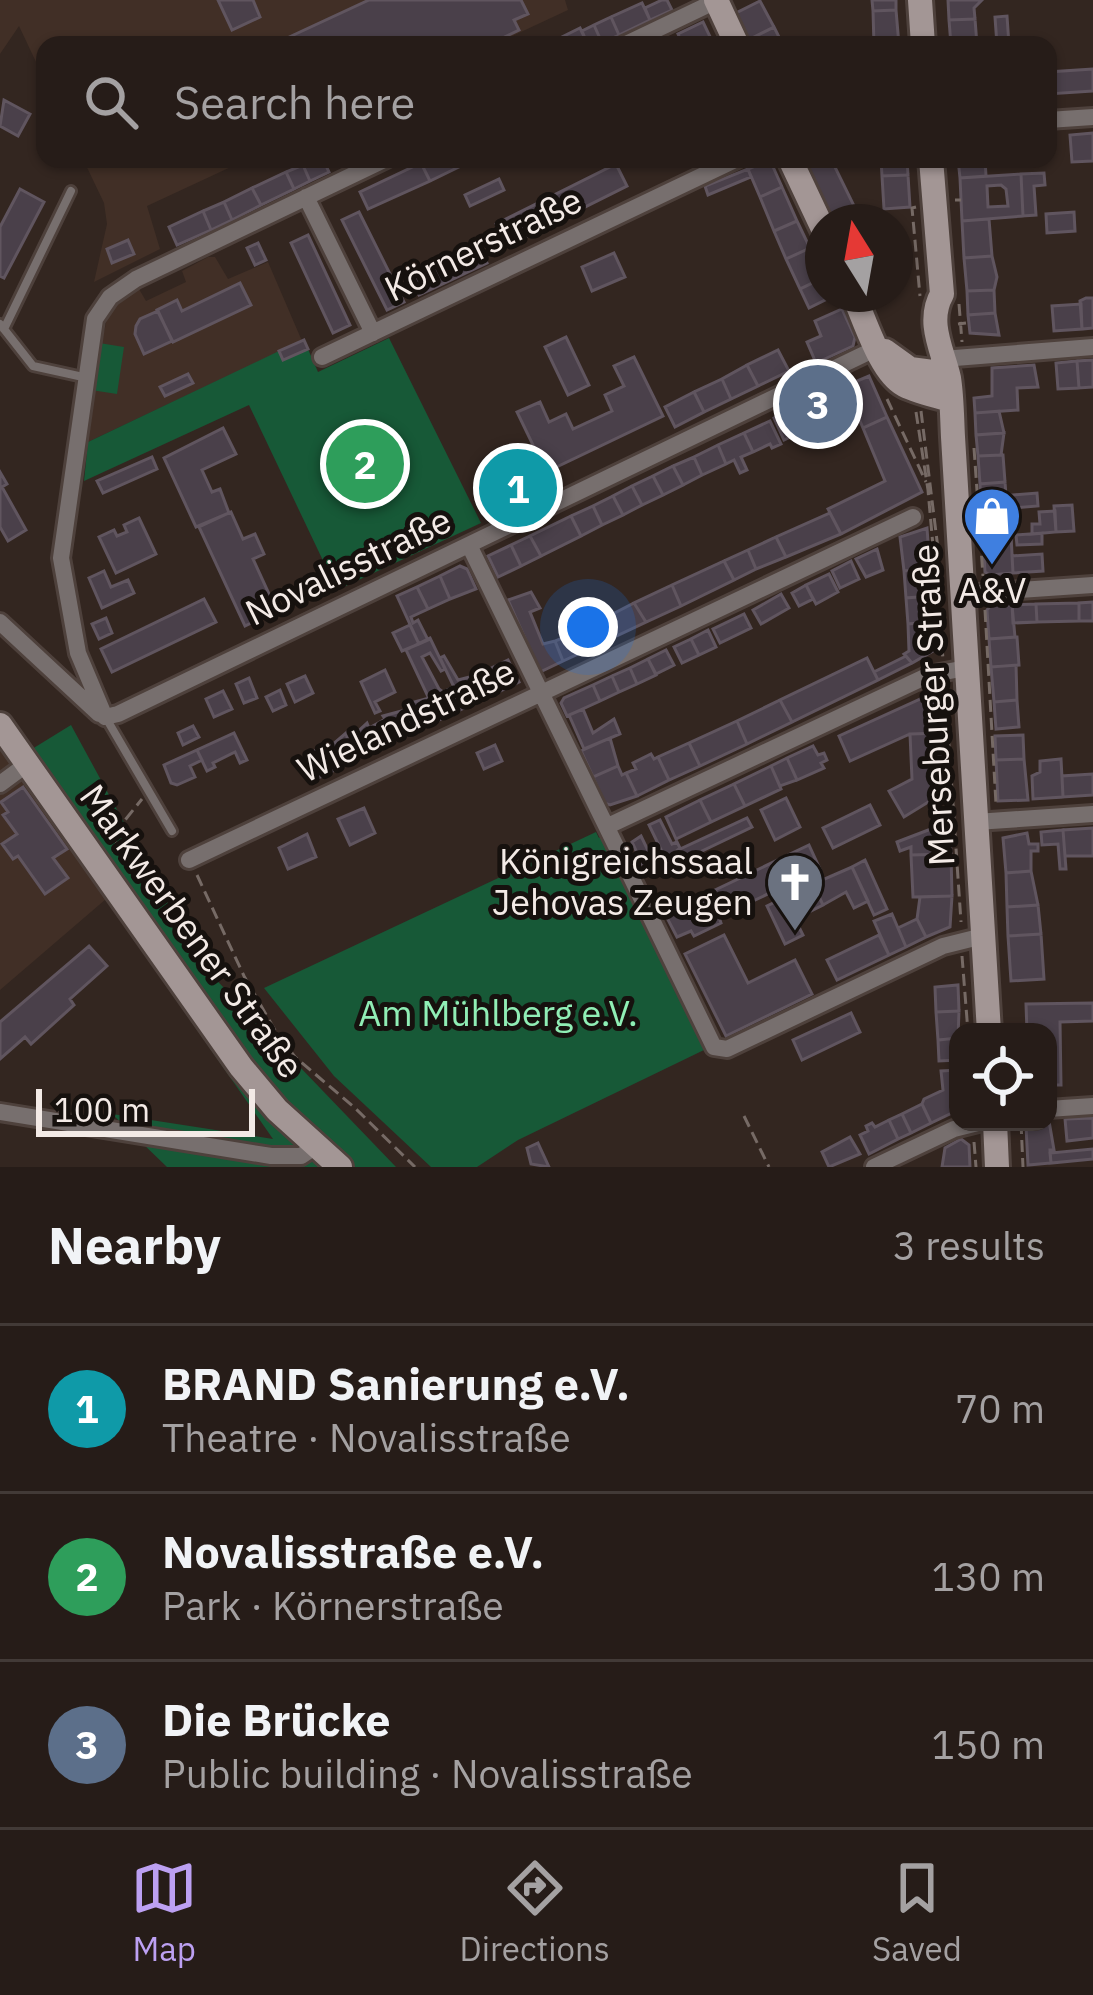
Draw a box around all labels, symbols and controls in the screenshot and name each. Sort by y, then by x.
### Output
search box [36,36,1057,168]
icon: search [78,69,144,135]
text: Search here [174,73,415,131]
street label: Körnerstraße [376,176,589,312]
north arrow [805,204,913,312]
pin: 3 [779,359,857,449]
pin: 2 [326,419,404,509]
pin: 1 [479,443,557,533]
shop icon: A&V [961,485,1023,567]
street label: Novalisstraße [237,496,458,636]
street label: Merseburger Straße [901,543,964,867]
place label: A&V [958,566,1026,613]
your location [558,597,618,657]
street label: Wielandstraße [289,647,522,792]
street label: Markwerbener Straße [70,774,315,1087]
place label: Königreichssaal Jehovas Zeugen [492,837,753,925]
church icon: Königreichssaal Jehovas Zeugen [764,851,826,933]
park label: Am Mühlberg e.V. [358,989,638,1036]
map controls [949,1023,1057,1131]
button: locate [949,1023,1057,1131]
scale bar [36,1083,255,1136]
text: 100 m [54,1088,150,1131]
text: Nearby [48,1212,221,1278]
text: 3 results [893,1220,1045,1271]
text: BRAND Sanierung e.V. [162,1354,630,1412]
text: 1 [75,1383,99,1434]
text: 70 m [955,1383,1045,1434]
text: Theatre · Novalisstraße [162,1412,571,1463]
text: Novalisstraße e.V. [162,1522,544,1580]
text: 2 [75,1551,99,1602]
text: 130 m [932,1551,1045,1602]
text: Park · Körnerstraße [162,1580,504,1631]
text: Die Brücke [162,1690,390,1748]
text: 3 [75,1719,99,1770]
text: 150 m [932,1719,1045,1770]
text: Public building · Novalisstraße [162,1748,693,1799]
tab: Map [131,1855,197,1970]
tab: Directions [460,1855,610,1970]
tab: Saved [872,1855,962,1970]

